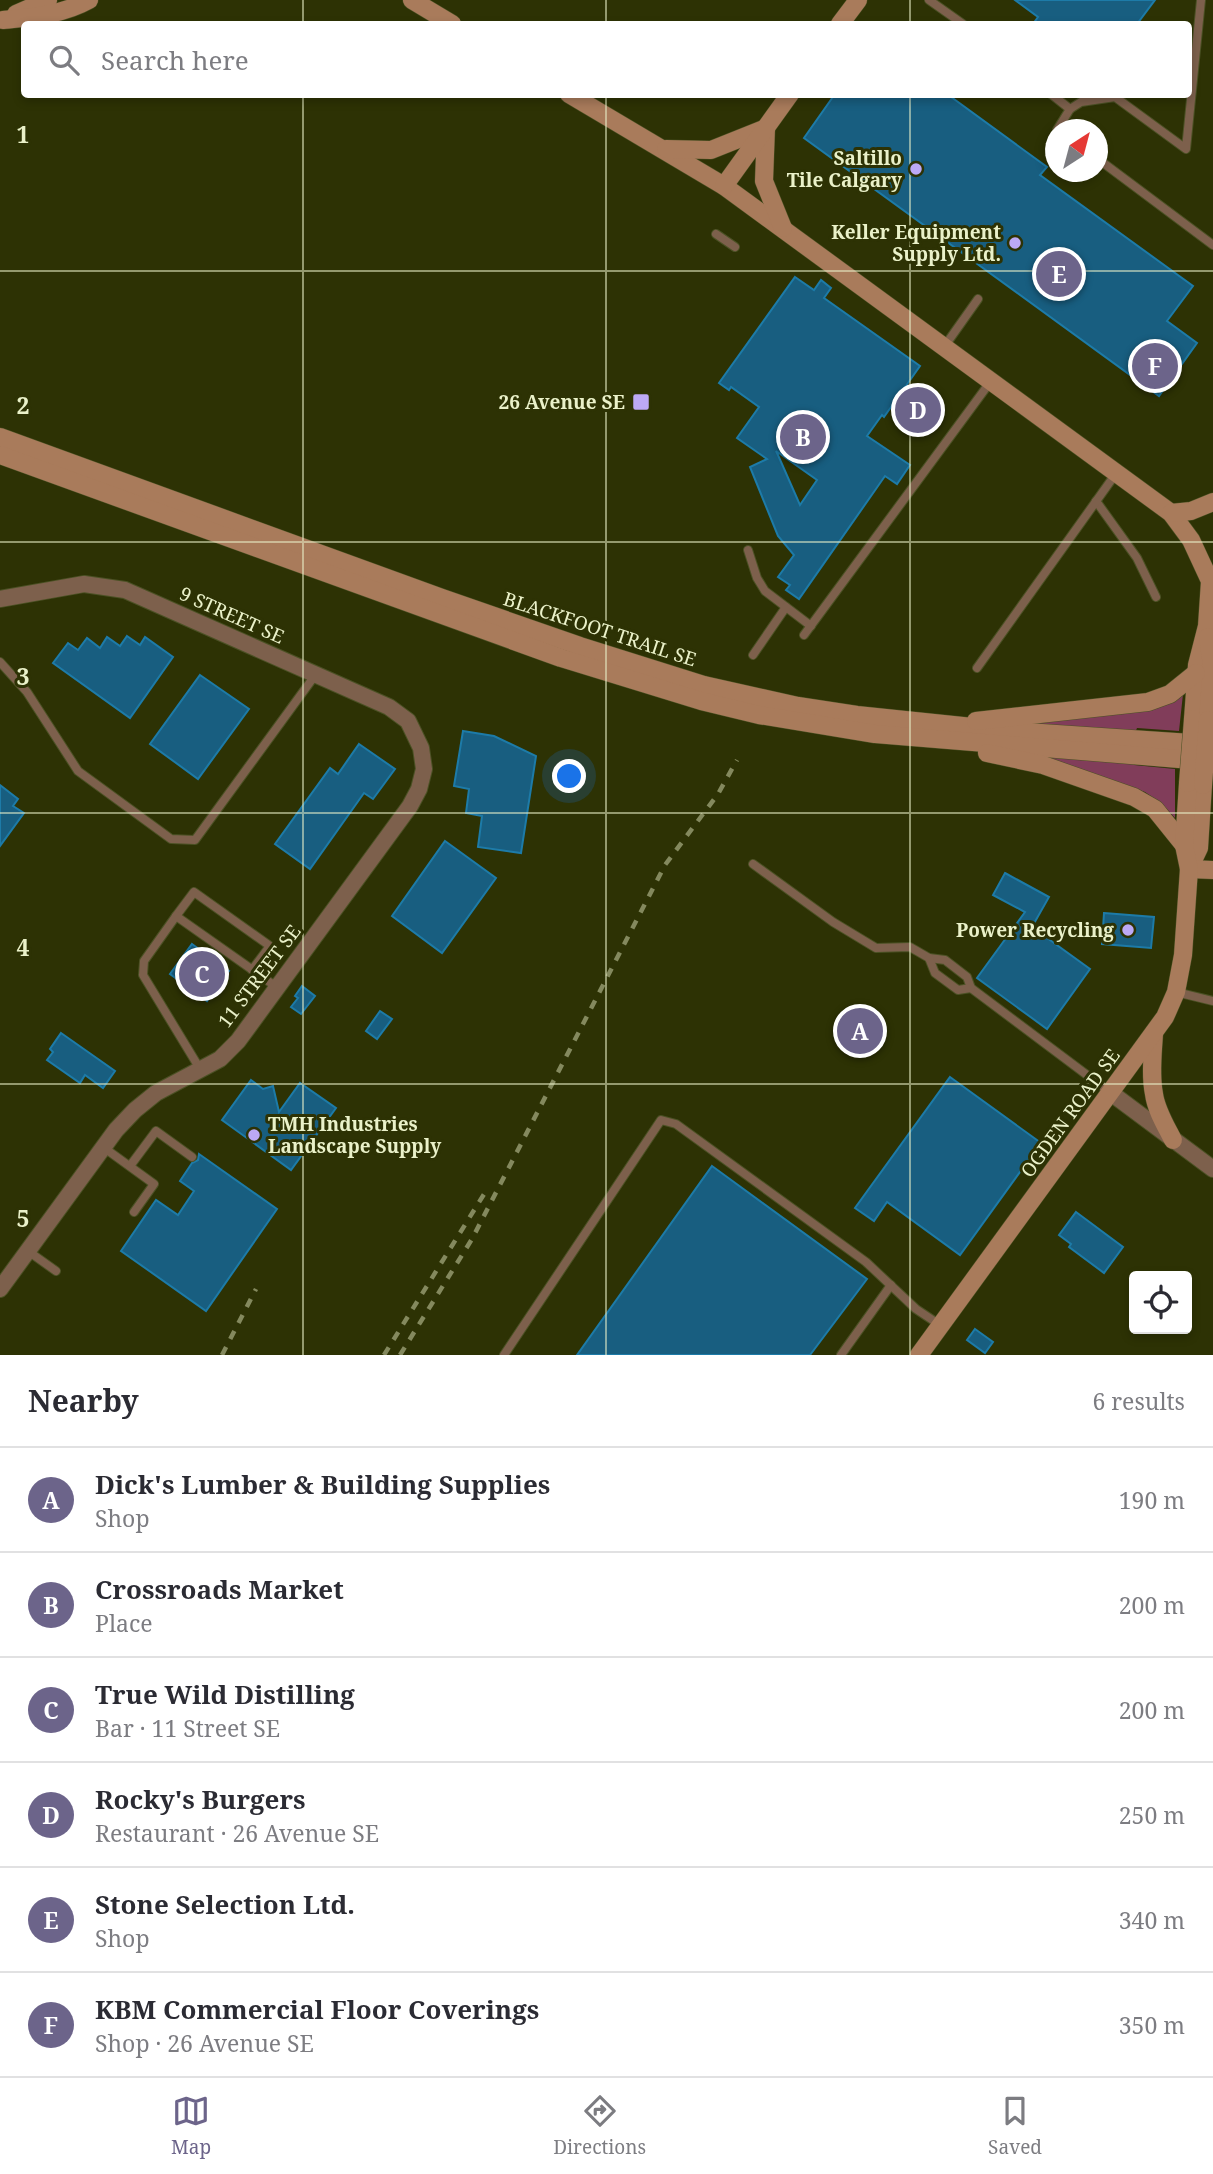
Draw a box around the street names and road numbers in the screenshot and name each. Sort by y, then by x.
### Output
street label: 9 STREET SE [176,580,289,650]
street label: BLACKFOOT TRAIL SE [500,586,700,673]
street label: 11 STREET SE [212,919,306,1033]
street label: OGDEN ROAD SE [1015,1043,1126,1182]

